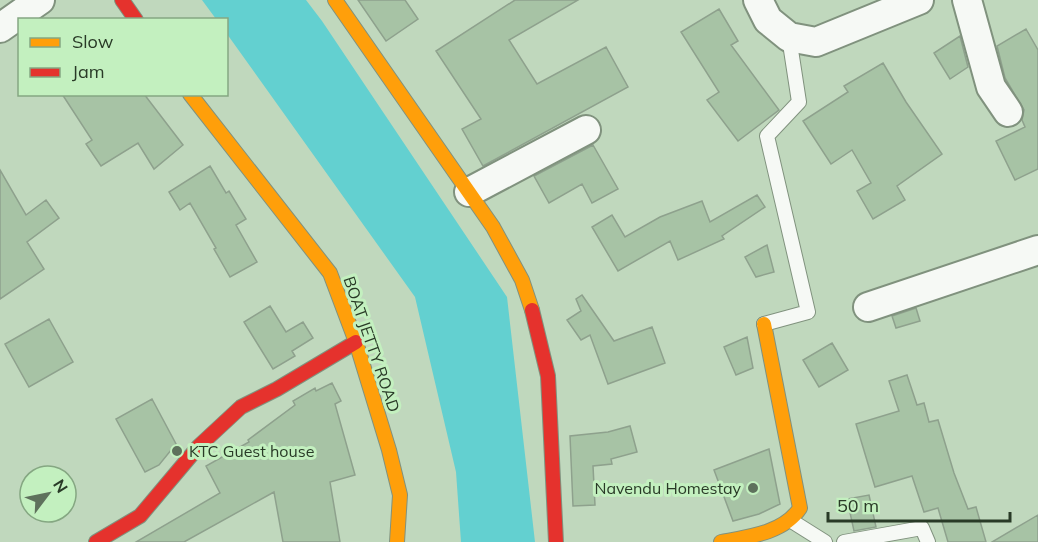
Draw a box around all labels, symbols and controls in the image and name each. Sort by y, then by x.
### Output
legend [18,18,228,96]
text: Slow [72,30,114,53]
text: Jam [72,60,105,83]
street label: BOAT JETTY ROAD [339,273,405,415]
place label: KTC Guest house [189,441,314,461]
marker: KTC Guest house [170,444,184,458]
north arrow [18,464,78,524]
text: N [49,476,72,496]
place label: Navendu Homestay [594,478,741,498]
marker: Navendu Homestay [746,481,760,495]
scale bar [828,485,1010,523]
text: 50 m [837,494,879,517]

